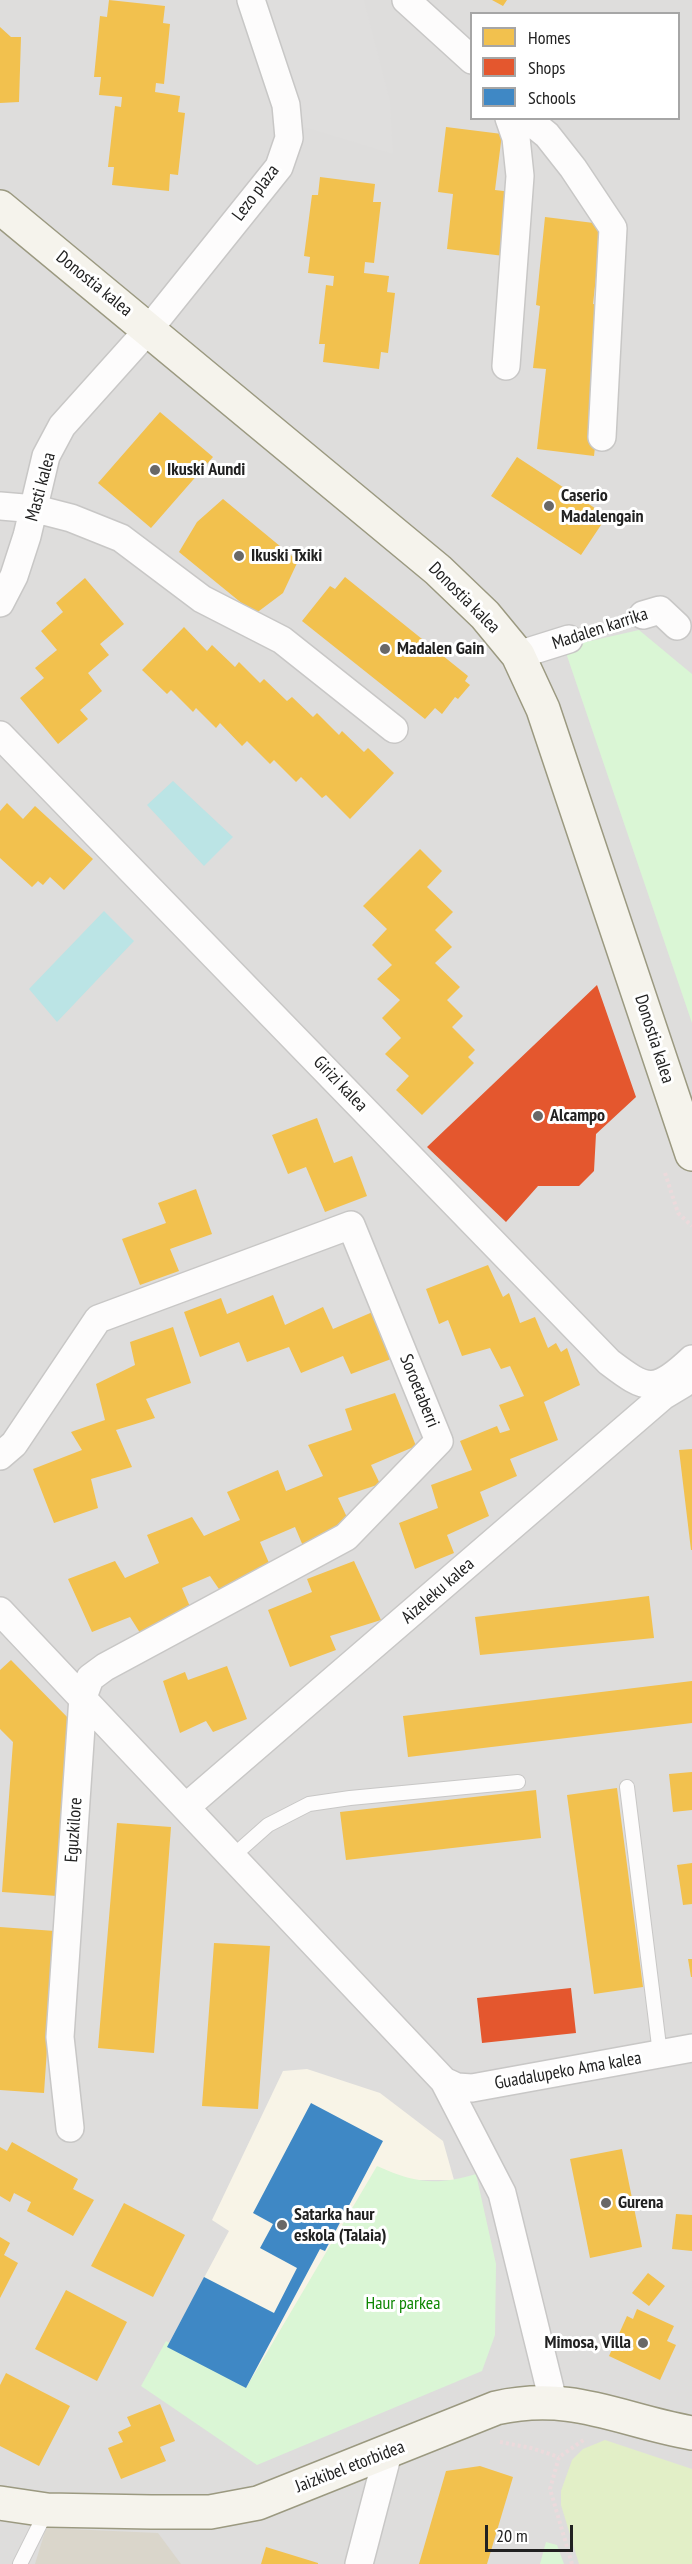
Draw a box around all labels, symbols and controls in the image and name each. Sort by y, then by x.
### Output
legend [470,12,680,120]
text: Homes [528,26,571,49]
text: Shops [528,56,565,79]
text: Schools [528,86,576,109]
street label: Lezo plaza [228,161,284,225]
street label: Donostia kalea [52,247,136,321]
street label: Masti kalea [21,450,61,524]
place label: Ikuski Aundi [167,459,245,481]
marker: Ikuski Aundi [148,463,162,477]
place label: Caserio Madalengain [561,485,644,528]
marker: Caserio Madalengain [542,499,556,513]
place label: Ikuski Txiki [251,545,322,567]
marker: Ikuski Txiki [232,549,246,563]
street label: Donostia kalea [424,558,504,638]
street label: Madalen karrika [550,603,650,655]
place label: Madalen Gain [397,638,484,660]
marker: Madalen Gain [378,642,392,656]
street label: Donostia kalea [630,992,678,1086]
street label: Girizi kalea [308,1052,372,1116]
place label: Alcampo [550,1105,605,1127]
marker: Alcampo [531,1109,545,1123]
street label: Soroetaberri [395,1351,443,1431]
street label: Aizeleku kalea [397,1554,479,1628]
street label: Eguzkilore [61,1797,87,1863]
street label: Guadalupeko Ama kalea [493,2047,643,2095]
place label: Gurena [618,2192,664,2214]
marker: Gurena [599,2196,613,2210]
place label: Satarka haur eskola (Talaia) [294,2204,386,2246]
marker: Satarka haur eskola (Talaia) [275,2218,289,2232]
park label: Haur parkea [366,2293,440,2315]
place label: Mimosa, Villa [544,2332,631,2354]
marker: Mimosa, Villa [636,2336,650,2350]
street label: Jaizkibel etorbidea [292,2436,408,2498]
scale bar [488,2513,576,2551]
text: 20 m [496,2524,528,2547]

